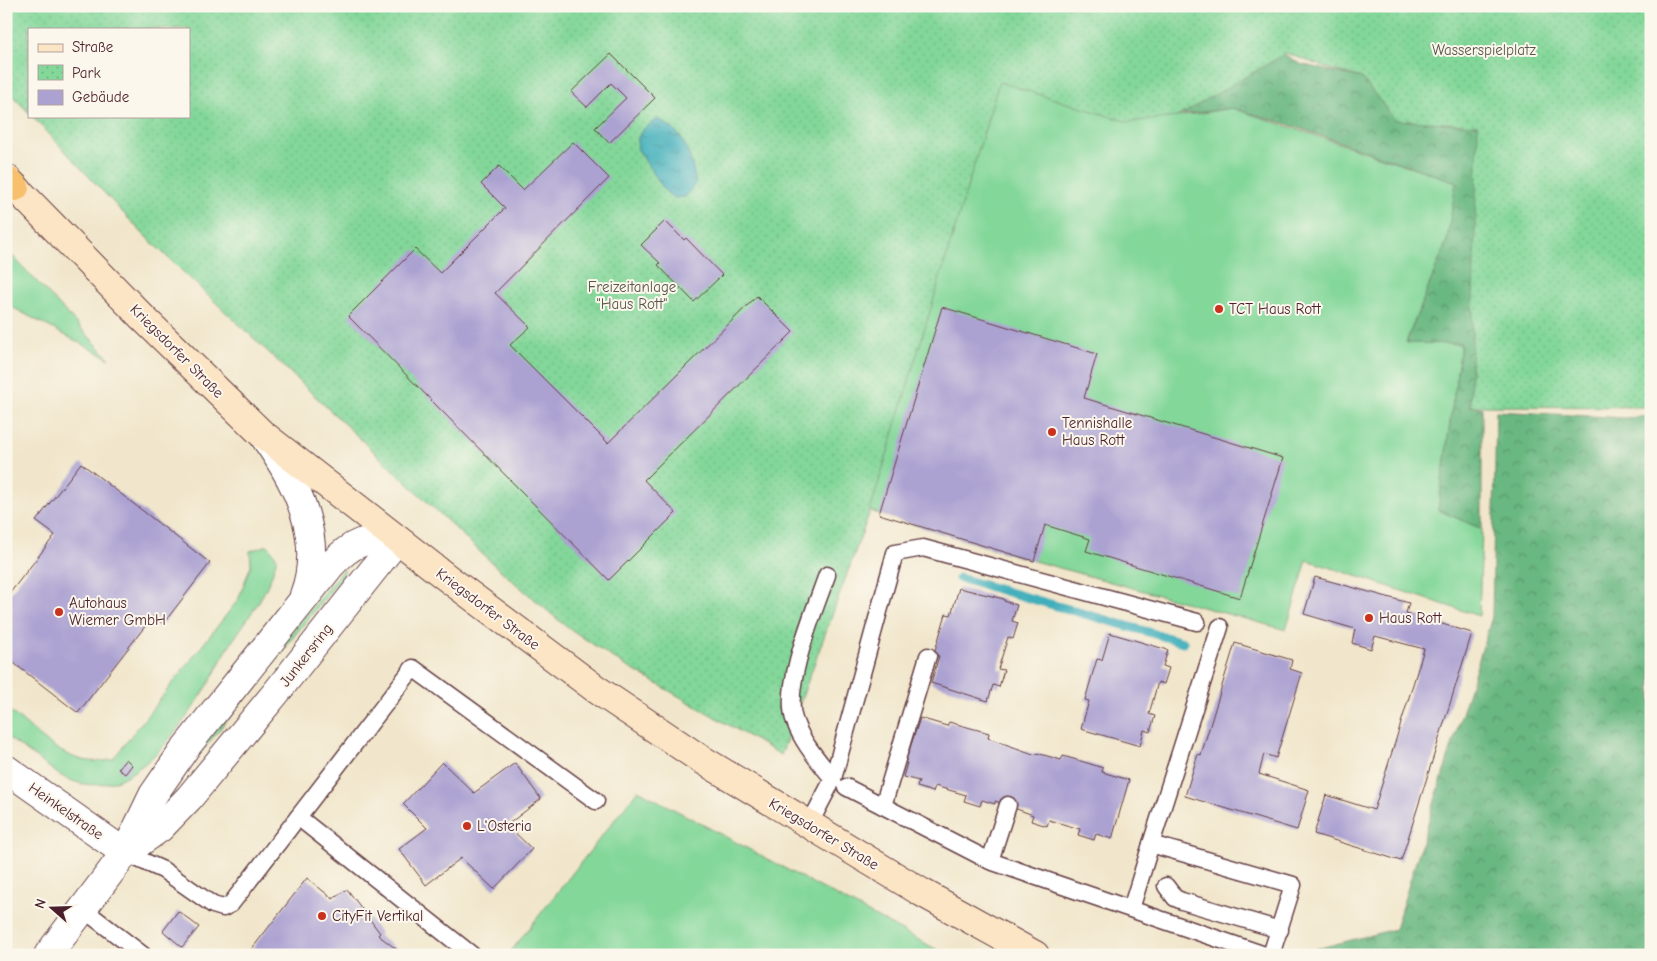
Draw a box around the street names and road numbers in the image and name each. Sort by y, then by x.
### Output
street label: Kriegsdorfer Straße [126,300,228,402]
street label: Kriegsdorfer Straße [433,564,544,654]
street label: Junkersring [276,620,336,690]
street label: Heinkelstraße [25,779,107,844]
street label: Kriegsdorfer Straße [766,794,883,874]

